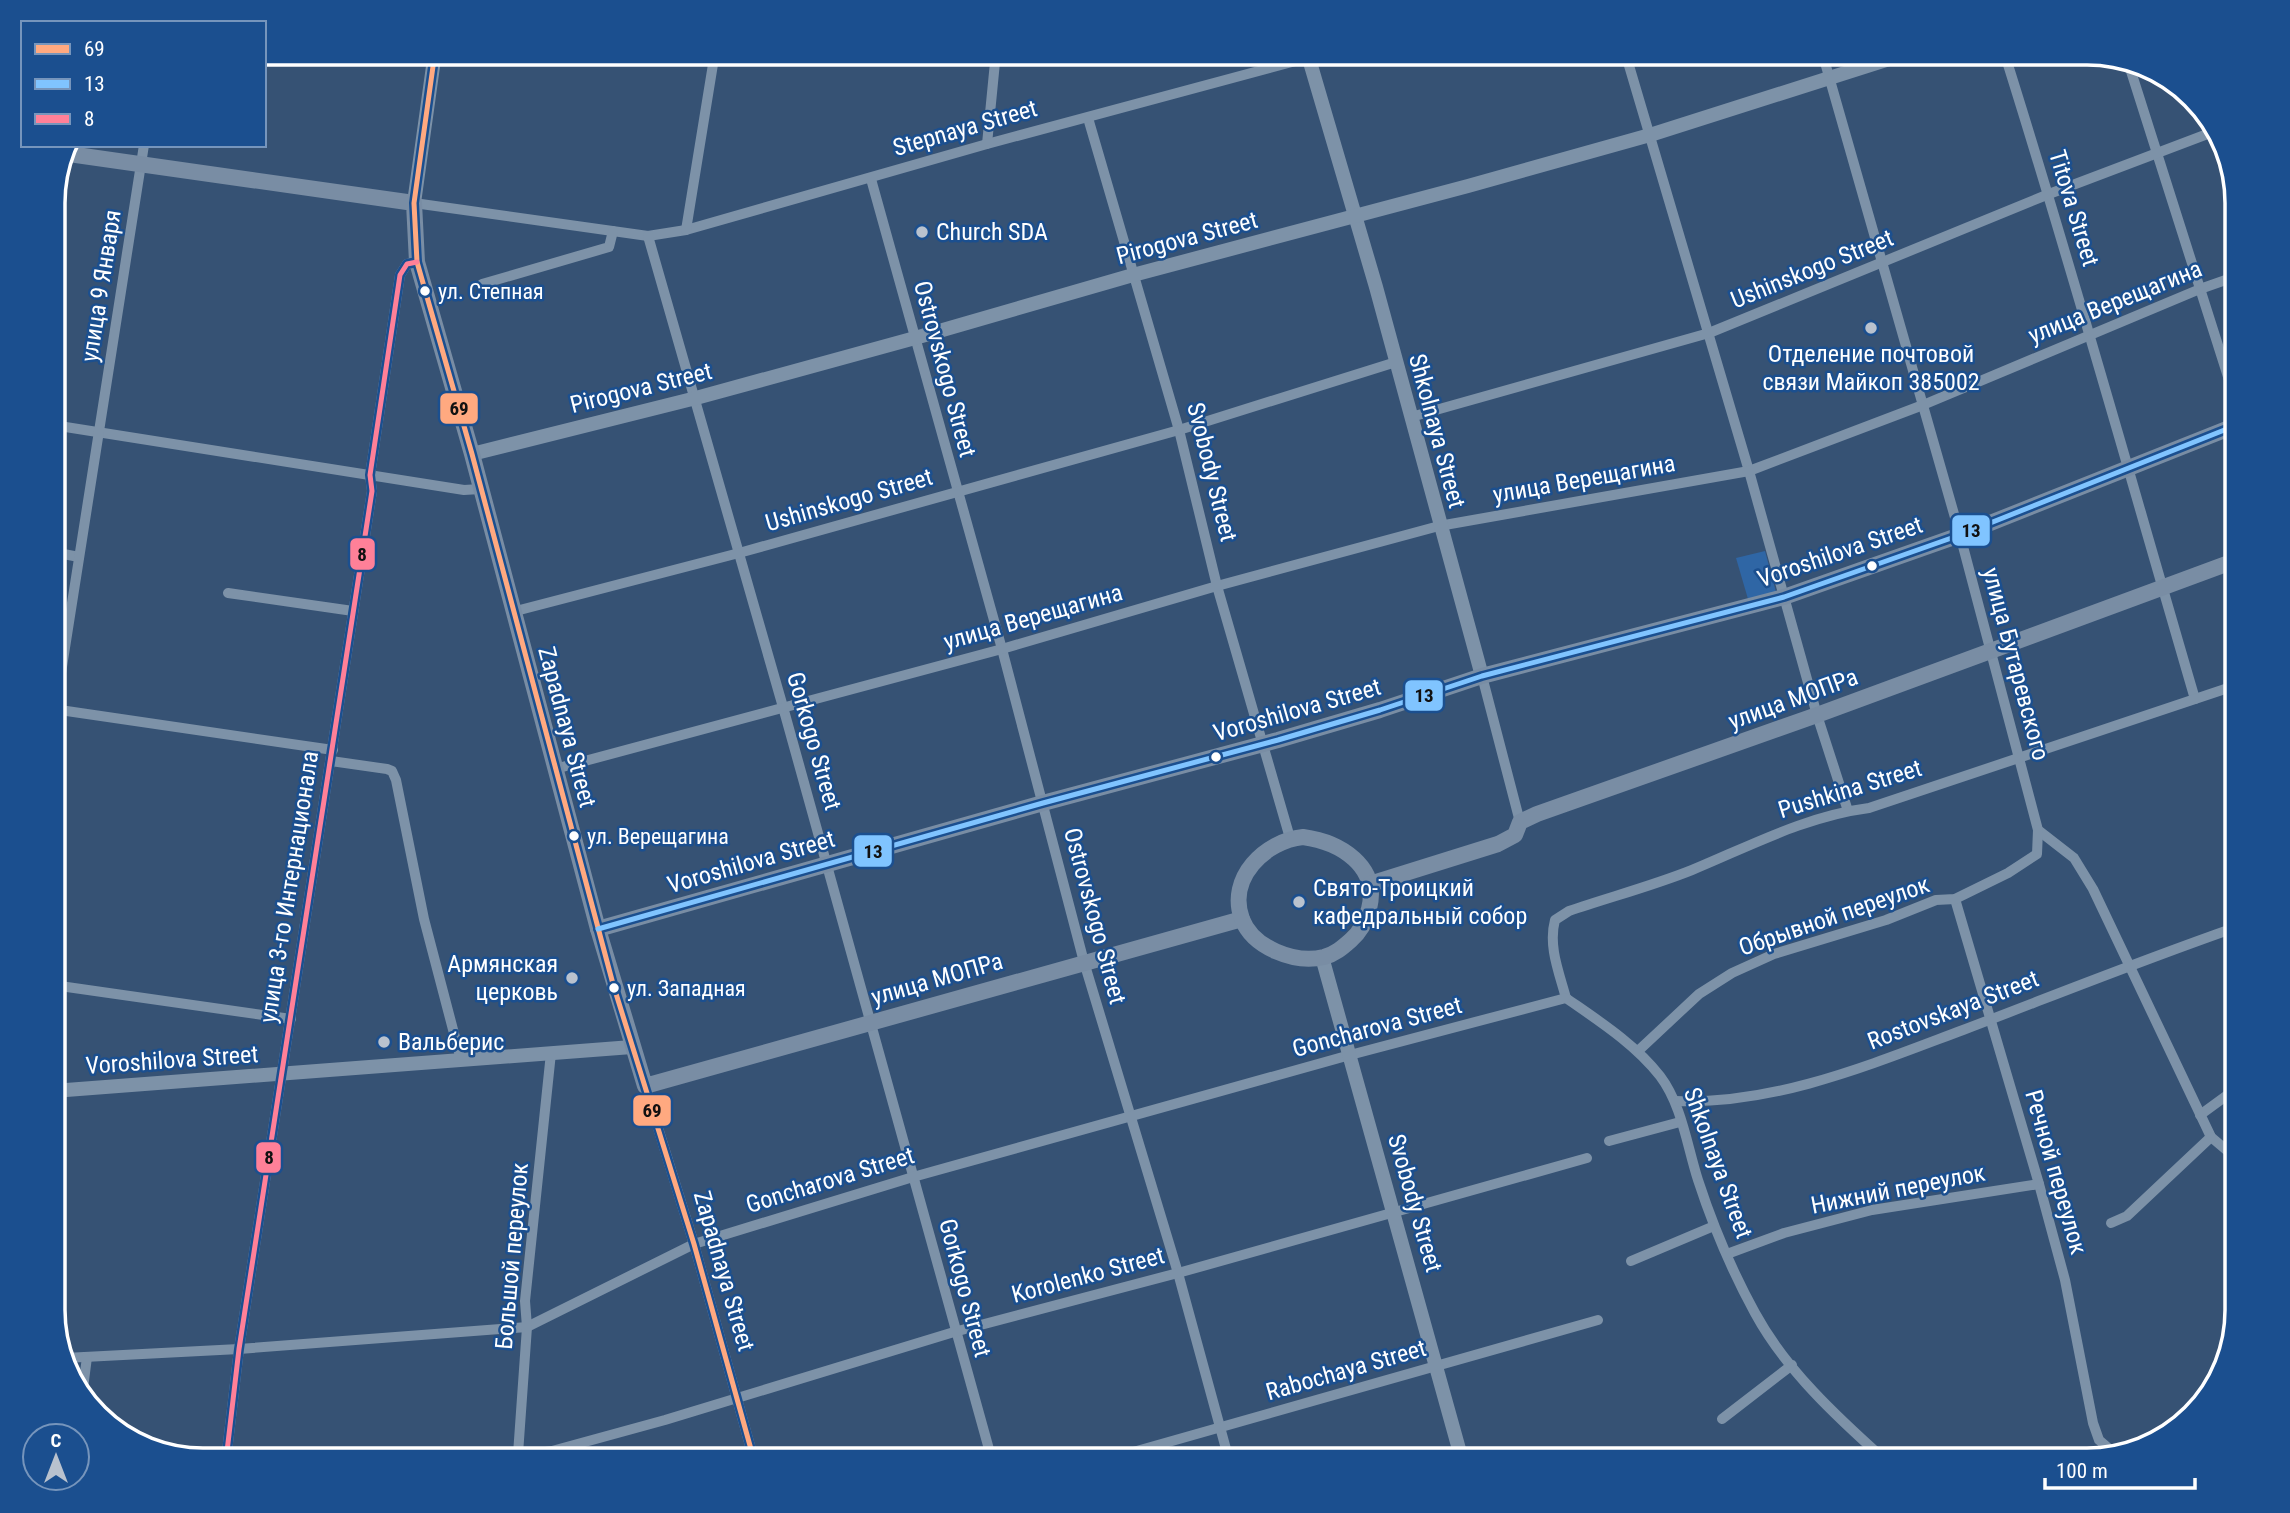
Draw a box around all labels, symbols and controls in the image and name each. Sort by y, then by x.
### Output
legend [21,21,266,147]
text: 69 [84,37,105,61]
text: 13 [84,72,105,96]
street label: Stepnaya Street [890,94,1040,162]
text: 8 [84,107,94,131]
street label: Titova Street [2043,146,2105,270]
street label: Pirogova Street [1113,206,1261,270]
street label: улица 9 Января [75,208,127,364]
place label: Church SDA [936,218,1048,246]
marker: Church SDA [914,224,930,240]
street label: Ushinskogo Street [1727,224,1897,314]
street label: улица Верещагина [2024,254,2206,350]
street label: Ostrovskogo Street [908,278,982,460]
place label: ул. Степная [438,279,544,304]
marker: ул. Степная [418,284,432,298]
marker: Отделение почтовой связи Майкоп 385002 [1863,320,1879,336]
place label: Отделение почтовой связи Майкоп 385002 [1762,340,1980,396]
street label: Shkolnaya Street [1403,351,1471,511]
street label: Pirogova Street [567,357,715,419]
line badge: 69 [439,392,479,425]
text: 69 [449,397,469,420]
street label: Svobody Street [1181,400,1243,544]
street label: улица Верещагина [1491,449,1677,509]
street label: Ushinskogo Street [762,463,936,537]
street label: Voroshilova Street [1754,511,1926,593]
line badge: 13 [1951,514,1991,547]
text: 13 [1961,519,1981,542]
line badge: 8 [349,537,376,571]
text: 8 [357,543,367,566]
unlabelled marker [1865,559,1879,573]
street label: улица Бутаревского [1977,564,2055,764]
street label: улица Верещагина [940,578,1126,656]
street label: Zapadnaya Street [532,644,602,810]
street label: улица МОПРа [1724,663,1862,735]
street label: Gorkogo Street [781,669,847,813]
street label: Voroshilova Street [1210,673,1384,747]
line badge: 13 [1404,679,1444,712]
text: 13 [1414,684,1434,707]
street label: улица 3-го Интернационала [254,749,324,1025]
unlabelled marker [1209,750,1223,764]
street label: Pushkina Street [1775,754,1925,824]
place label: ул. Верещагина [587,824,729,849]
street label: Voroshilova Street [664,825,838,899]
street label: Ostrovskogo Street [1058,825,1132,1007]
marker: ул. Верещагина [567,829,581,843]
line badge: 13 [853,834,893,868]
text: 13 [863,840,883,863]
street label: Обрывной переулок [1735,870,1933,962]
place label: Свято-Троицкий кафедральный собор [1313,874,1527,930]
marker: Свято-Троицкий кафедральный собор [1291,894,1307,910]
street label: улица МОПРа [868,947,1006,1011]
place label: Армянская церковь [447,950,558,1006]
street label: Rostovskaya Street [1864,965,2042,1055]
marker: Армянская церковь [564,970,580,986]
place label: ул. Западная [627,976,746,1001]
marker: ул. Западная [607,981,621,995]
street label: Goncharova Street [1289,991,1465,1063]
place label: Вальберис [398,1028,504,1056]
marker: Вальберис [376,1034,392,1050]
street label: Voroshilova Street [85,1040,259,1080]
street label: Shkolnaya Street [1678,1084,1758,1242]
street label: Речной переулок [2019,1087,2093,1258]
line badge: 69 [632,1094,672,1127]
text: 69 [642,1099,662,1122]
street label: Svobody Street [1382,1131,1448,1275]
line badge: 8 [255,1141,282,1174]
street label: Goncharova Street [743,1141,917,1219]
text: 8 [264,1146,274,1169]
street label: Нижний переулок [1808,1158,1988,1220]
street label: Большой переулок [490,1161,534,1350]
street label: Zapadnaya Street [688,1188,760,1354]
street label: Gorkogo Street [933,1216,997,1360]
street label: Korolenko Street [1009,1241,1167,1309]
street label: Rabochaya Street [1263,1334,1429,1406]
north arrow [21,1422,91,1492]
text: С [51,1429,62,1452]
scale bar [2045,1446,2196,1490]
text: 100 m [2056,1459,2108,1483]

